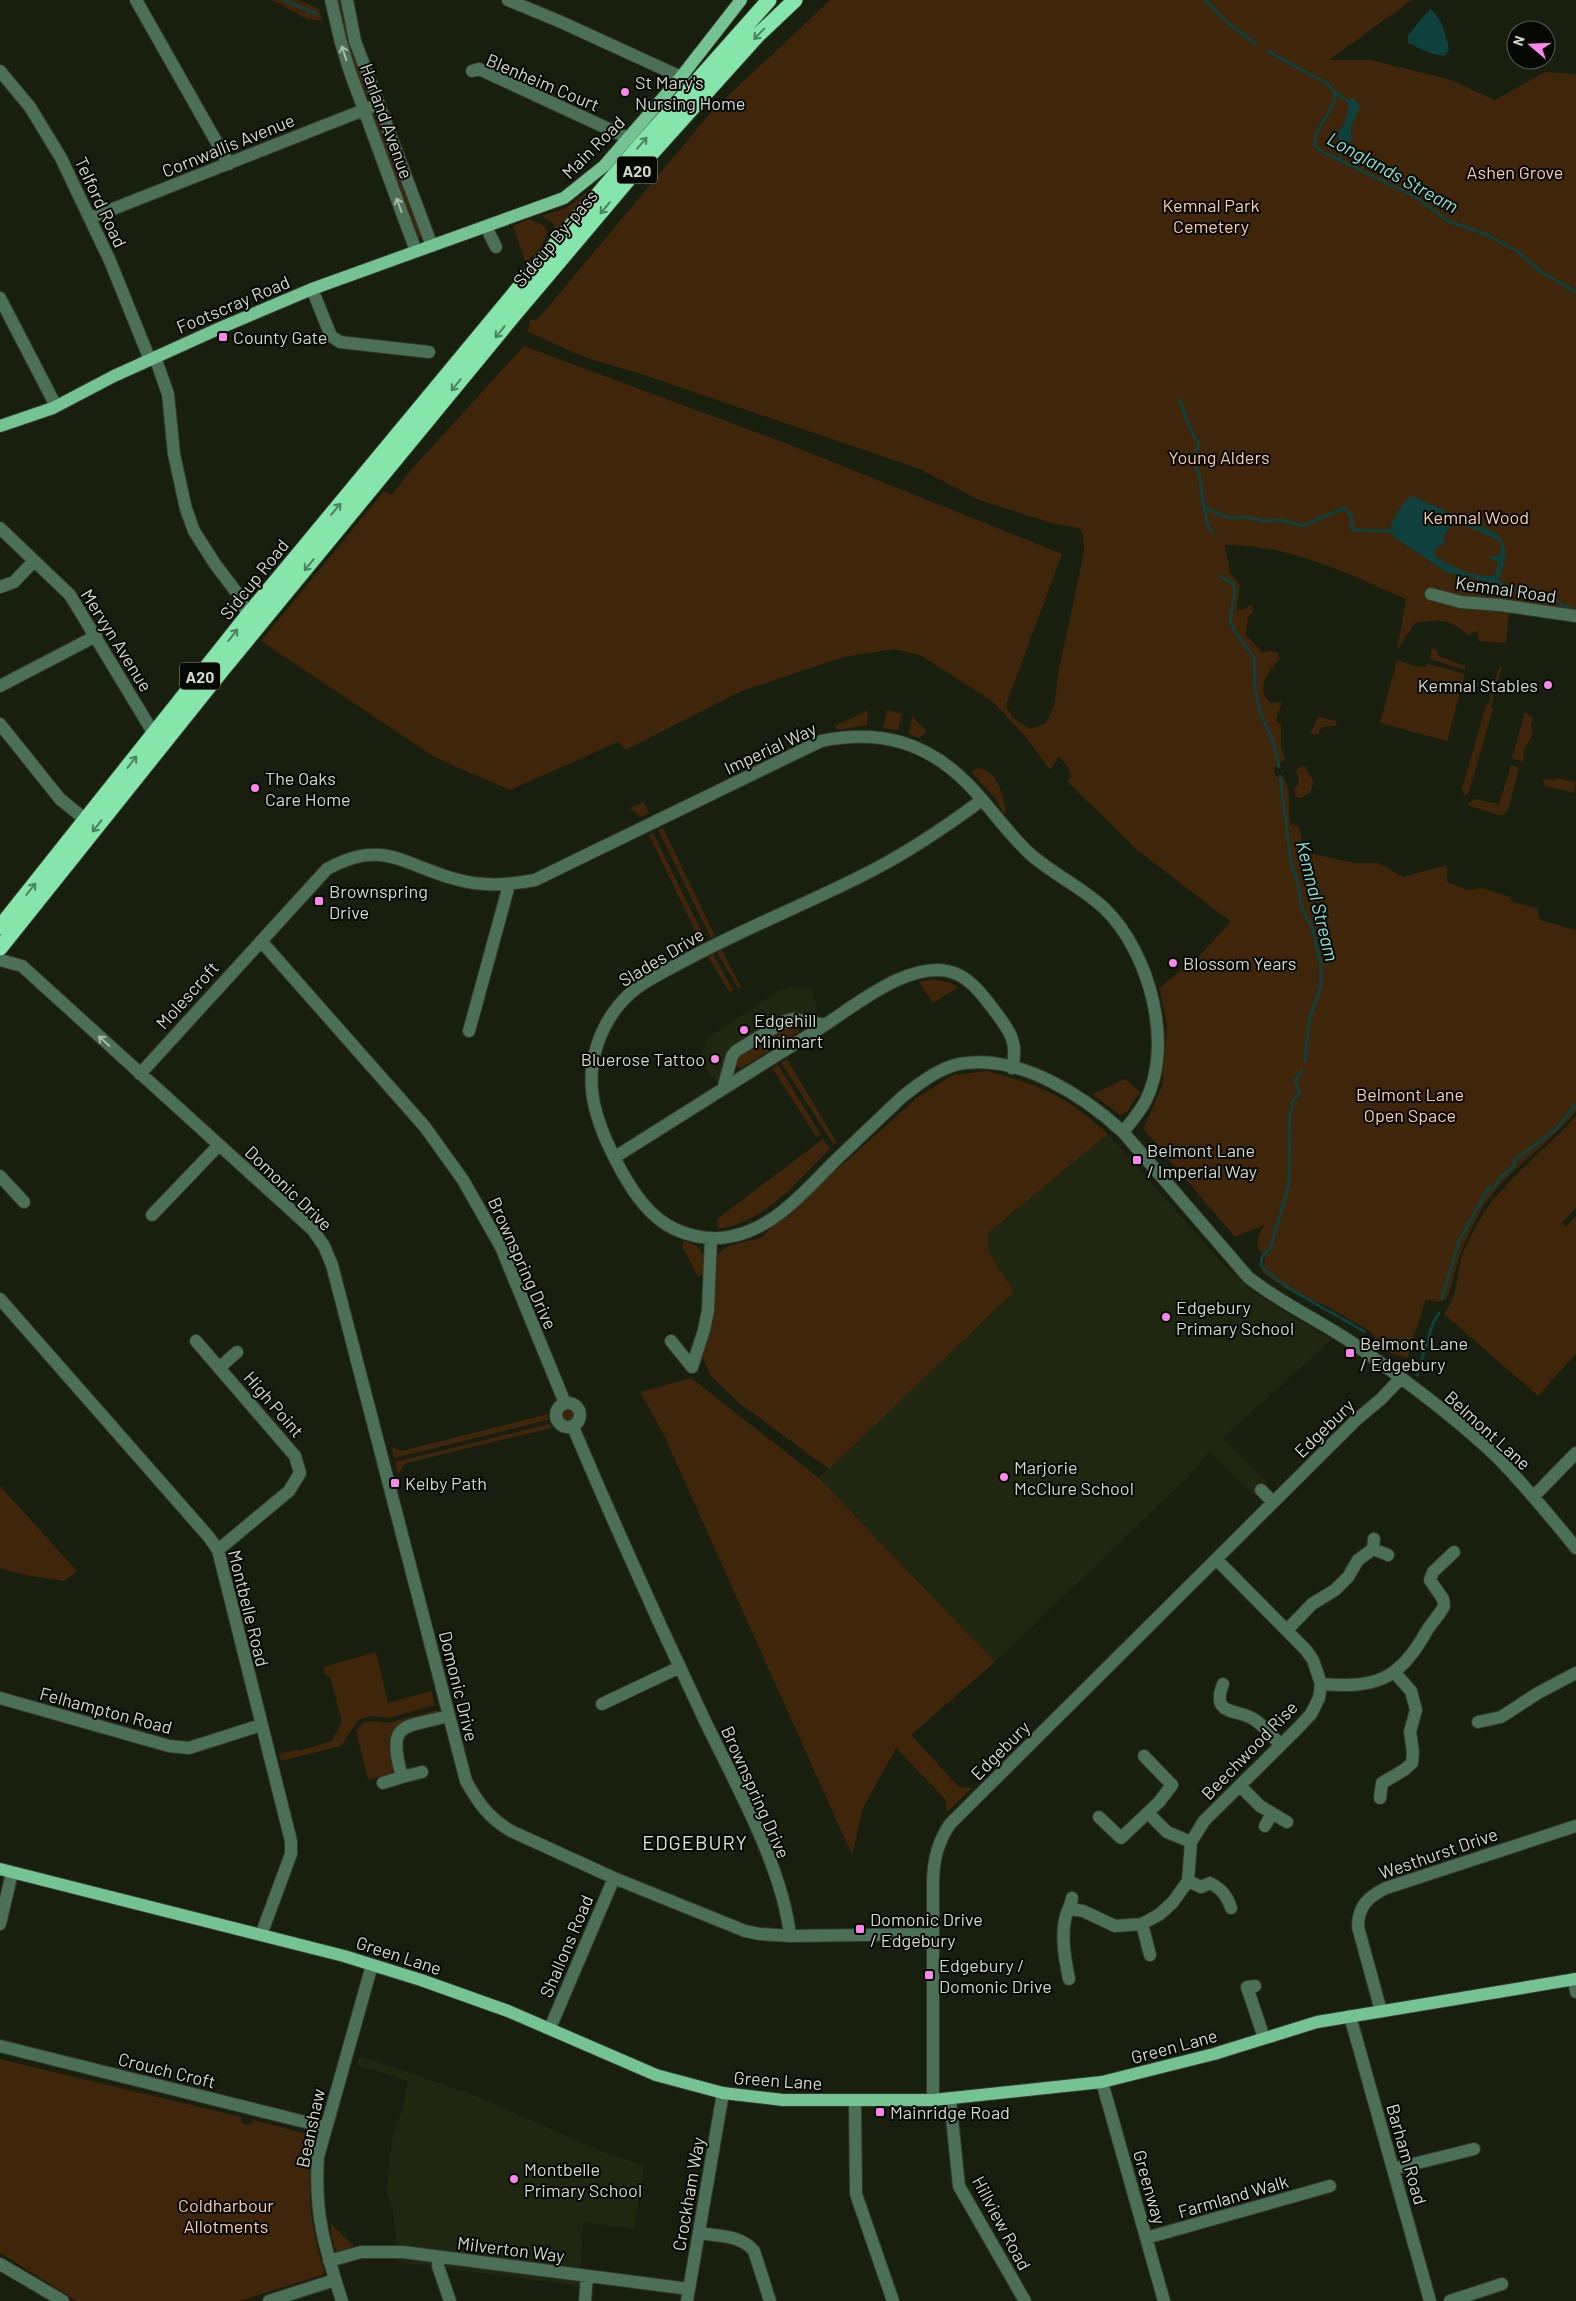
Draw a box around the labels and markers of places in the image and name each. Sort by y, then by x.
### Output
place label: St Mary's Nursing Home [635,71,745,114]
marker: St Mary's Nursing Home [619,86,631,98]
place label: County Gate [233,326,327,348]
marker: County Gate [217,331,229,343]
place label: Kemnal Stables [1418,674,1538,696]
marker: Kemnal Stables [1542,679,1554,691]
place label: The Oaks Care Home [265,767,351,810]
marker: The Oaks Care Home [249,782,261,794]
place label: Brownspring Drive [329,880,428,923]
marker: Brownspring Drive [313,895,325,907]
place label: Blossom Years [1183,952,1297,974]
marker: Blossom Years [1167,957,1179,969]
place label: Edgehill Minimart [754,1009,823,1052]
marker: Edgehill Minimart [738,1024,750,1036]
place label: Bluerose Tattoo [581,1048,705,1070]
marker: Bluerose Tattoo [709,1053,721,1065]
place label: Belmont Lane / Imperial Way [1147,1139,1257,1182]
marker: Belmont Lane / Imperial Way [1131,1154,1143,1166]
place label: Edgebury Primary School [1176,1296,1294,1339]
marker: Edgebury Primary School [1160,1311,1172,1323]
place label: Belmont Lane / Edgebury [1360,1332,1468,1375]
marker: Belmont Lane / Edgebury [1344,1347,1356,1359]
place label: Marjorie McClure School [1014,1456,1134,1499]
marker: Marjorie McClure School [998,1471,1010,1483]
place label: Kelby Path [405,1472,487,1494]
marker: Kelby Path [389,1477,401,1489]
place label: Domonic Drive / Edgebury [870,1908,983,1951]
marker: Domonic Drive / Edgebury [854,1923,866,1935]
place label: Edgebury / Domonic Drive [939,1954,1052,1997]
marker: Edgebury / Domonic Drive [923,1969,935,1981]
place label: Mainridge Road [890,2101,1010,2123]
marker: Mainridge Road [874,2106,886,2118]
place label: Montbelle Primary School [524,2158,642,2201]
marker: Montbelle Primary School [508,2173,520,2185]

